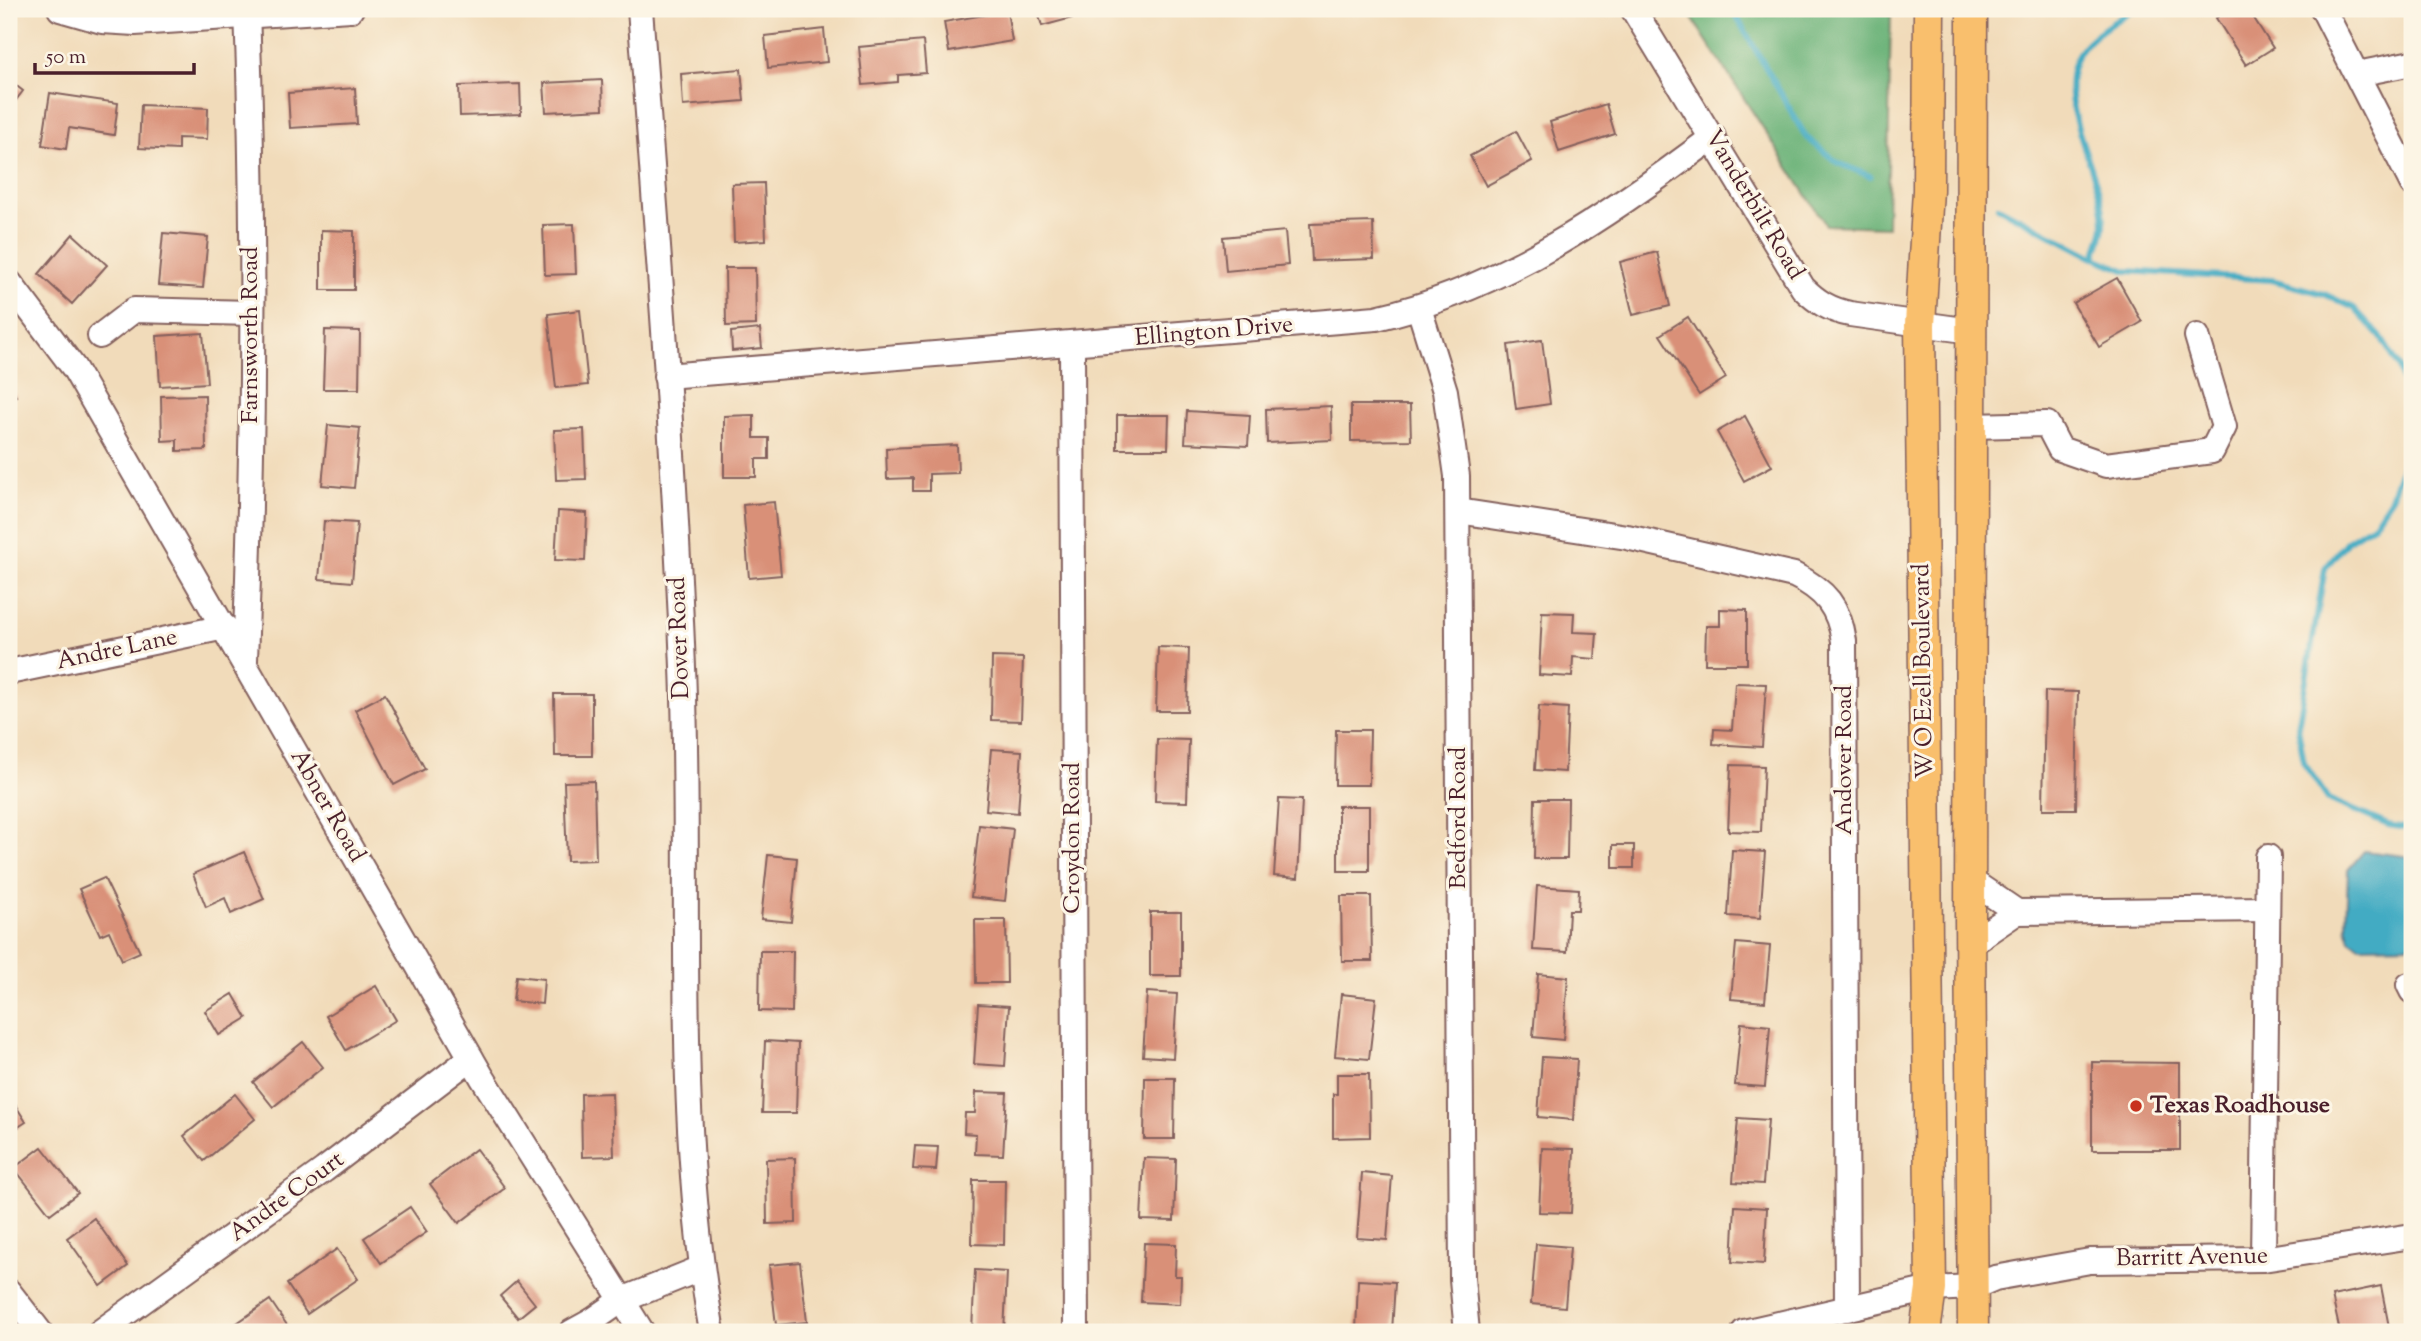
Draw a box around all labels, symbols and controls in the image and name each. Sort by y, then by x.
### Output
scale bar [35,32,194,76]
text: 50 m [45,43,86,73]
street label: Vanderbilt Road [1696,123,1813,287]
street label: Farnsworth Road [234,246,268,424]
street label: Ellington Drive [1133,308,1295,356]
street label: W O Ezell Boulevard [1905,562,1943,779]
street label: Dover Road [661,576,699,700]
street label: Andre Lane [53,621,181,679]
street label: Andover Road [1828,684,1862,835]
street label: Abner Road [281,743,373,869]
street label: Bedford Road [1442,746,1476,889]
street label: Croydon Road [1056,762,1090,914]
place label: Texas Roadhouse [2150,1089,2330,1123]
marker: Texas Roadhouse [2128,1098,2144,1114]
street label: Andre Court [222,1144,352,1250]
street label: Barritt Avenue [2116,1240,2268,1276]

